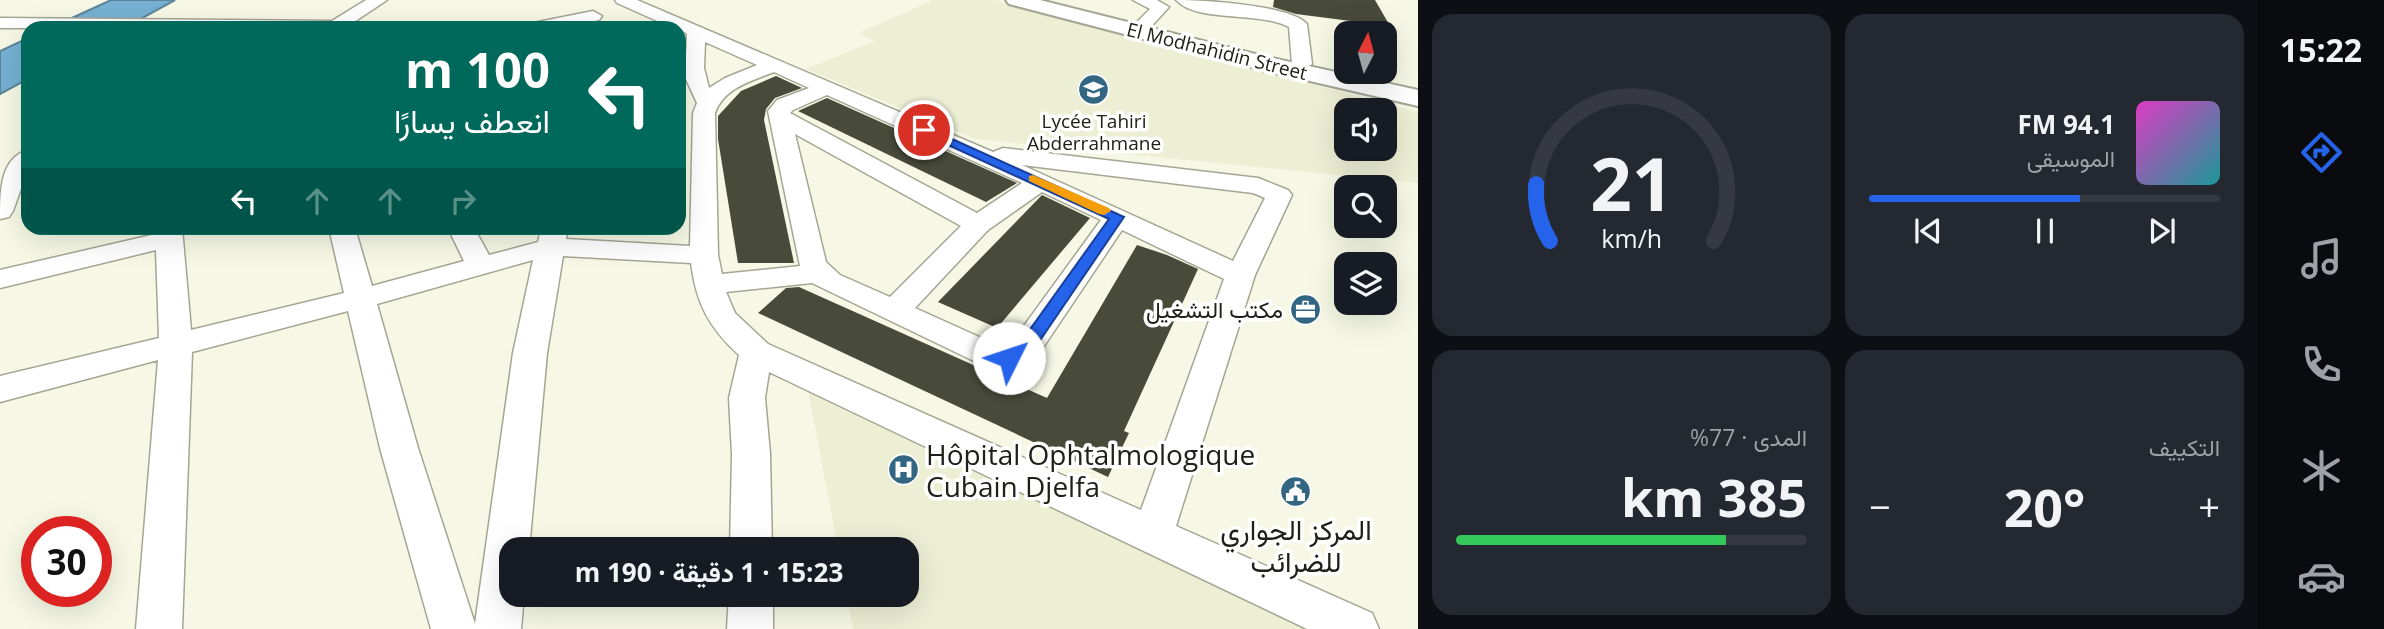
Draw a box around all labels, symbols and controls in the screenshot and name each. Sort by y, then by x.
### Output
street label: El Modhahidin Street [1124,16,1310,86]
north arrow [1334,21,1396,84]
map controls [1334,21,1397,315]
text: 15:22 [2280,28,2362,71]
text: 100 m [405,36,550,102]
icon: left [574,49,665,140]
school or university icon: Lycée Tahiri Abderrahmane [1077,73,1111,107]
button: sound [1334,98,1397,161]
text: انعطف يسارًا [394,99,550,142]
pin [894,100,954,160]
text: 94.1 FM [2017,106,2115,142]
place label: Lycée Tahiri Abderrahmane [1027,108,1161,156]
icon: arrive [905,111,943,149]
icon: directions [2297,128,2346,177]
text: 21 [1590,134,1673,233]
text: الموسيقى [2027,142,2115,174]
button: search [1334,175,1397,238]
icon: left [225,182,263,220]
icon: ahead [298,182,336,220]
icon: ahead [371,182,409,220]
icon: right [444,182,482,220]
icon: previous [1909,212,1947,250]
icon: pause [2026,212,2064,250]
icon: next [2143,212,2181,250]
text: km/h [1601,221,1662,255]
icon: music [2297,234,2346,283]
button: layers [1334,252,1397,315]
office icon: مكتب التشغيل [1289,292,1323,326]
place label: مكتب التشغيل [1146,293,1283,325]
position arrow [972,321,1046,395]
icon: phone [2297,340,2346,389]
text: المدى · 77% [1690,421,1807,453]
text: التكييف [2149,431,2220,463]
place label: Hôpital Ophtalmologique Cubain Djelfa [926,435,1255,505]
icon: climate [2297,446,2346,495]
hospital icon: Hôpital Ophtalmologique Cubain Djelfa [886,453,920,487]
text: 385 km [1621,461,1807,532]
text: 20° [2004,471,2085,542]
public building icon: المركز الجواري للضرائب [1279,475,1313,509]
text: − [1869,480,1891,532]
text: + [2198,480,2220,532]
place label: المركز الجواري للضرائب [1220,510,1372,580]
speed limit sign: 30 [21,516,112,607]
icon: car [2297,552,2346,601]
text: 15:23 · 1 دقيقة · 190 m [575,554,843,590]

